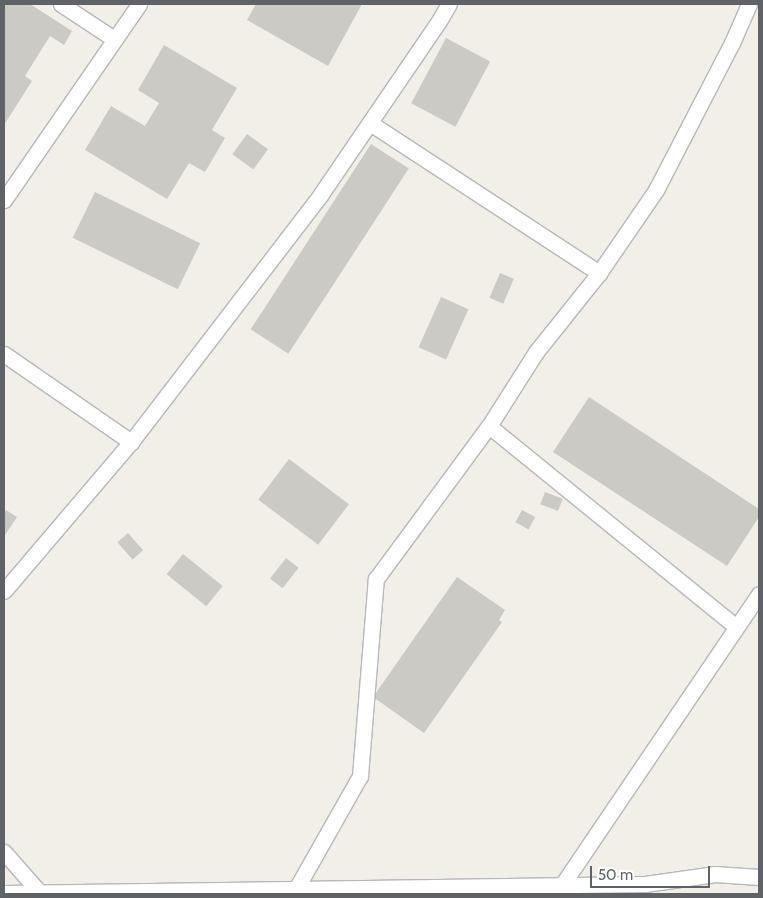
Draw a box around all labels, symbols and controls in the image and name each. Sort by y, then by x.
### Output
scale bar [593,856,713,888]
text: 50 m [598,866,633,884]

